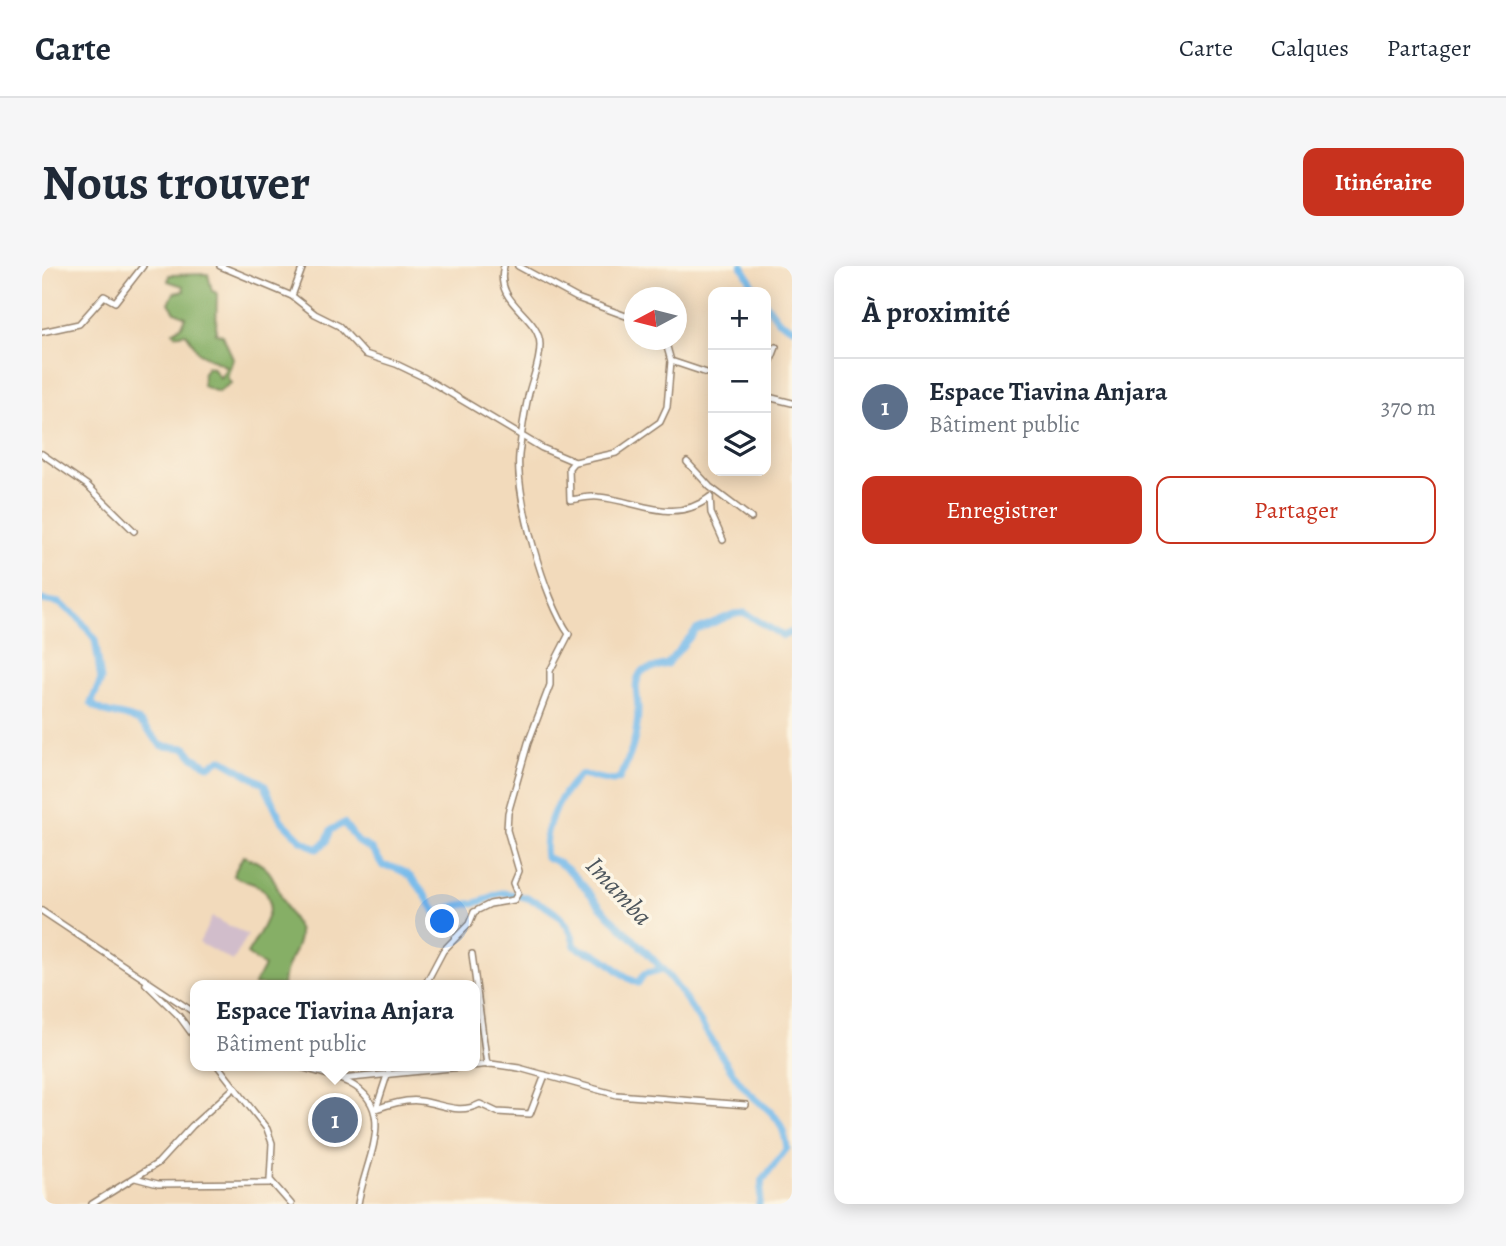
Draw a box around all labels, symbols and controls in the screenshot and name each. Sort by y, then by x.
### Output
text: Carte [35,26,111,71]
text: Carte [1179,32,1233,64]
text: Calques [1271,32,1349,64]
text: Partager [1387,32,1471,64]
button: Itinéraire [1303,148,1464,216]
text: Nous trouver [42,149,310,216]
north arrow [624,287,687,350]
map controls [708,287,771,476]
button: + [708,287,771,350]
text: À proximité [862,292,1010,332]
button: − [708,350,771,413]
text: Espace Tiavina Anjara [929,374,1168,409]
text: 1 [881,392,889,423]
text: 370 m [1381,392,1436,423]
text: Bâtiment public [929,409,1080,440]
button: layers [708,413,771,476]
button: Enregistrer [862,476,1142,544]
button: Partager [1156,476,1436,544]
water label: Imamba [578,849,660,933]
your location [425,904,459,938]
popup [190,980,480,1071]
text: Espace Tiavina Anjara [216,993,454,1028]
text: Bâtiment public [216,1028,367,1059]
pin: 1 [312,1094,358,1146]

